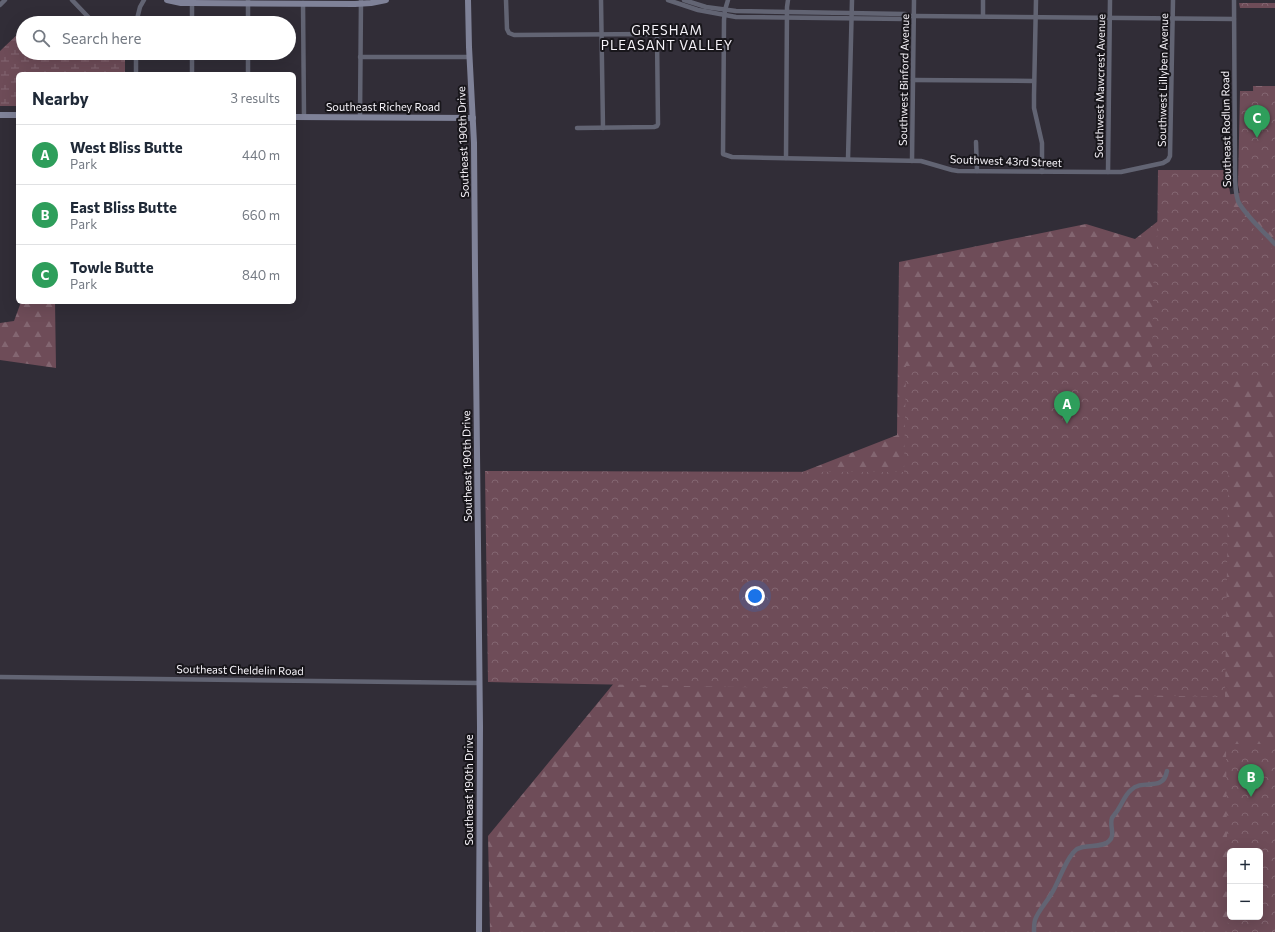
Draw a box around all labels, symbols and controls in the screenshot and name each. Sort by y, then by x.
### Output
street label: Southwest Lillyben Avenue [1155,13,1170,147]
street label: Southwest Binford Avenue [896,14,911,146]
street label: Southwest Mawcrest Avenue [1092,14,1107,158]
search box [16,16,296,60]
district label: GRESHAM PLEASANT VALLEY [601,22,733,53]
icon: search [30,27,52,49]
text: Search here [62,29,141,47]
street label: Southeast Rodlun Road [1218,71,1233,187]
street label: Southeast 190th Drive [454,86,471,198]
text: Nearby [32,88,89,109]
text: 3 results [231,90,280,106]
street label: Southeast Richey Road [326,100,440,113]
pin: C [1244,105,1270,138]
text: West Bliss Butte [70,138,183,156]
text: A [40,147,50,163]
text: 440 m [242,147,280,163]
street label: Southwest 43rd Street [950,152,1063,169]
text: Park [70,156,97,172]
text: East Bliss Butte [70,198,177,216]
text: B [41,207,49,223]
text: 660 m [242,207,280,223]
text: Park [70,216,97,232]
text: Towle Butte [70,258,154,276]
text: C [41,267,49,283]
text: 840 m [242,267,280,283]
text: Park [70,276,97,292]
pin: A [1054,391,1080,424]
street label: Southeast 190th Drive [459,410,474,522]
your location [745,586,765,606]
street label: Southeast Cheldelin Road [176,662,304,677]
street label: Southeast 190th Drive [462,734,475,846]
pin: B [1238,764,1264,797]
map controls [1227,848,1263,920]
button: + [1227,848,1263,884]
button: − [1227,884,1263,920]

